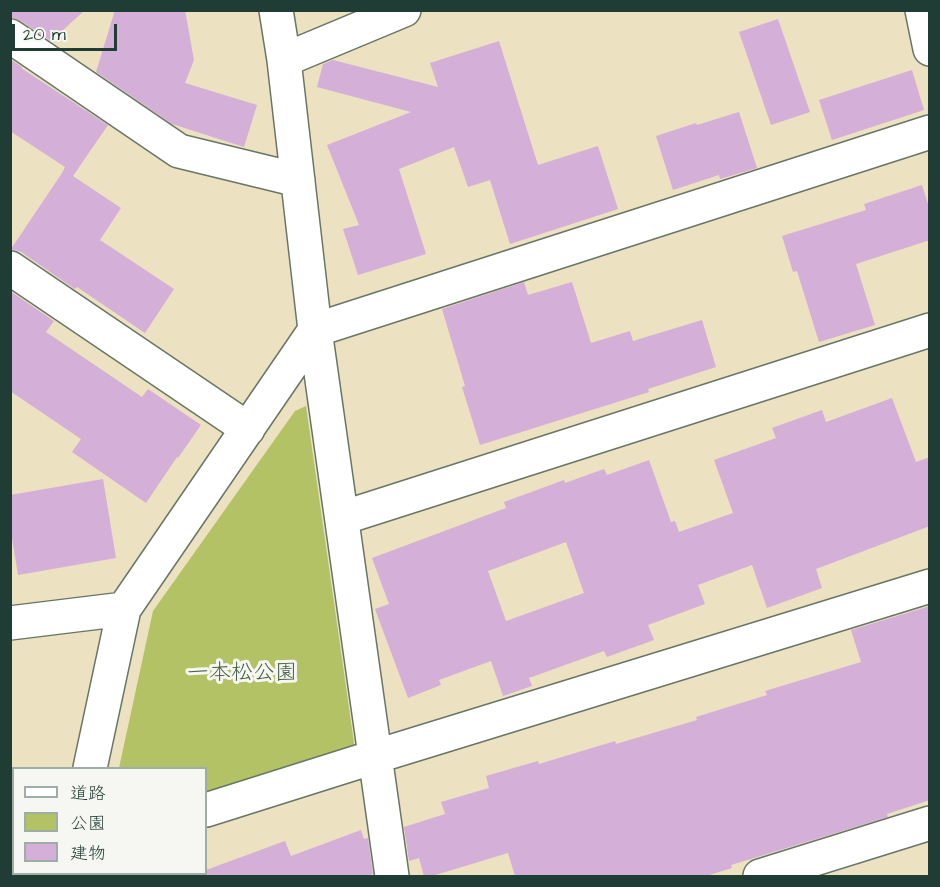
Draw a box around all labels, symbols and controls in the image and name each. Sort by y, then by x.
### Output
scale bar [15,12,120,50]
text: 20 m [23,22,66,47]
park label: 一本松公園 [187,661,297,687]
legend [12,767,207,875]
text: 道路 [70,781,106,806]
text: 公園 [70,811,106,836]
text: 建物 [70,841,106,866]

